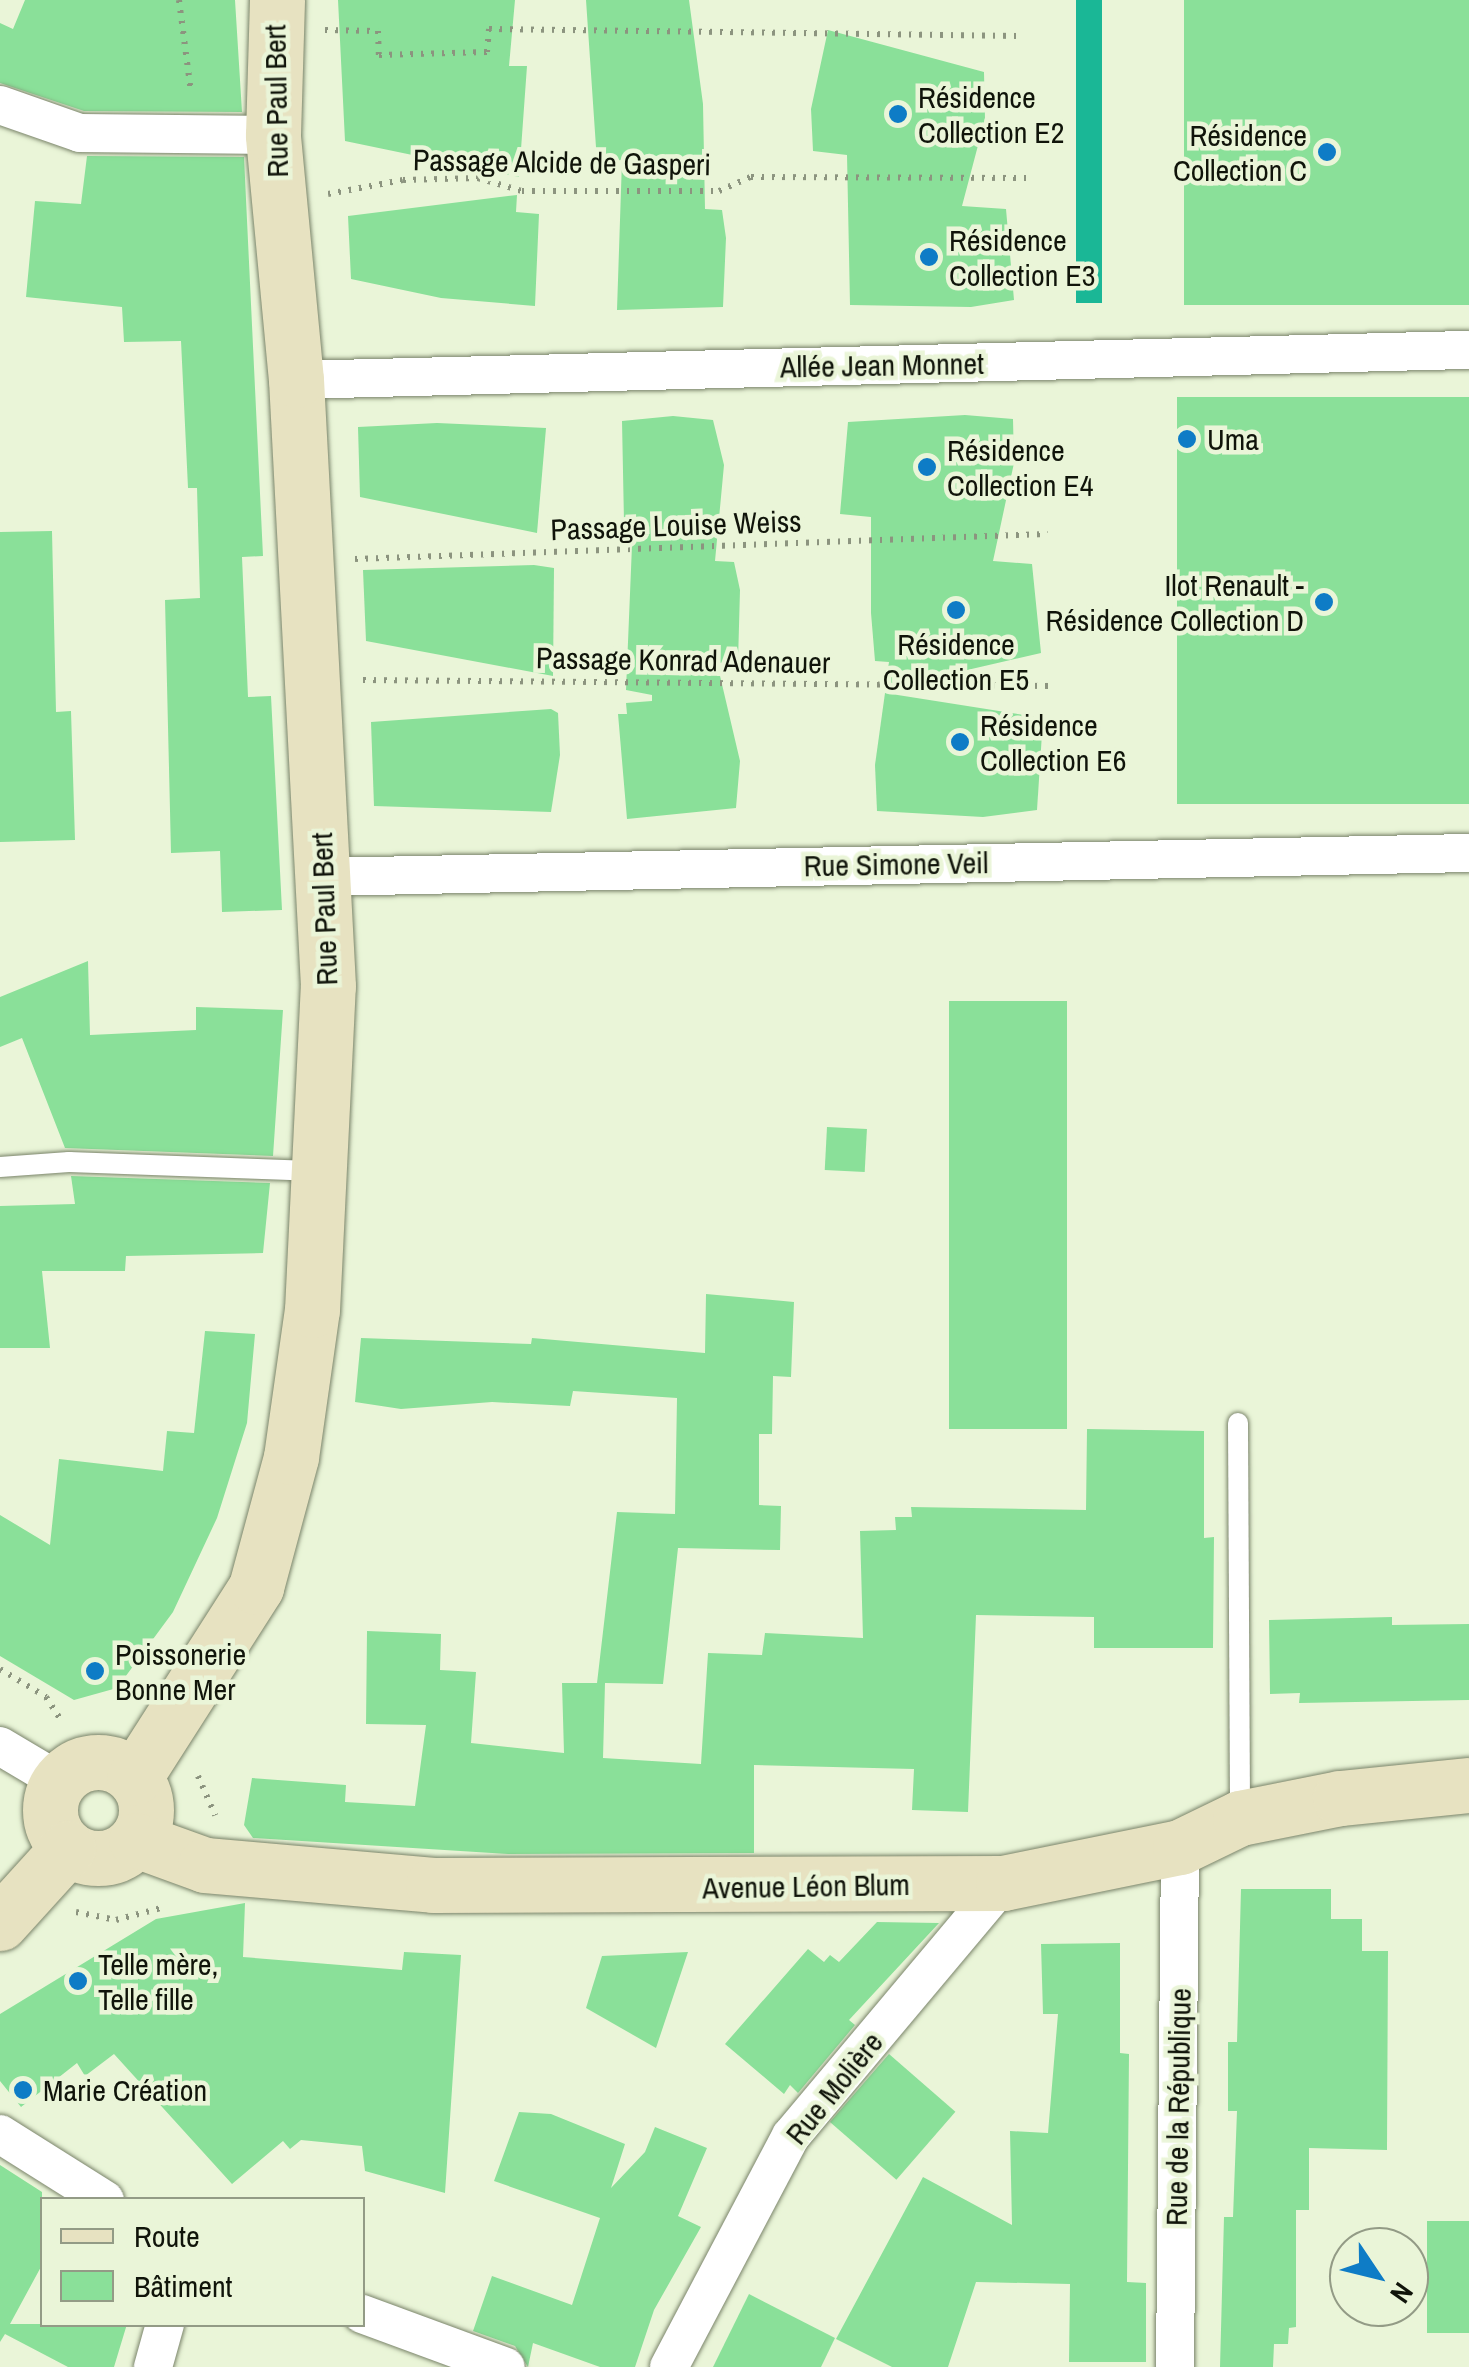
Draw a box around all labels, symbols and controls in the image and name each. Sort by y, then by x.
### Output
street label: Rue Paul Bert [257,24,295,178]
place label: Résidence Collection E2 [918,79,1064,150]
marker: Résidence Collection E2 [887,103,909,125]
place label: Résidence Collection C [1173,117,1307,188]
street label: Passage Alcide de Gasperi [412,141,712,183]
marker: Résidence Collection C [1316,141,1338,163]
place label: Résidence Collection E3 [949,222,1095,292]
marker: Résidence Collection E3 [918,246,940,268]
street label: Allée Jean Monnet [780,345,984,385]
place label: Uma [1207,421,1259,457]
marker: Uma [1176,428,1198,450]
place label: Résidence Collection E4 [947,432,1093,502]
marker: Résidence Collection E4 [916,456,938,478]
street label: Passage Louise Weiss [550,503,802,547]
place label: Ilot Renault - Résidence Collection D [1046,567,1304,638]
marker: Ilot Renault - Résidence Collection D [1313,591,1335,613]
marker: Résidence Collection E5 [945,599,967,621]
place label: Résidence Collection E5 [883,626,1029,696]
street label: Passage Konrad Adenauer [535,639,831,681]
place label: Résidence Collection E6 [980,707,1126,778]
marker: Résidence Collection E6 [949,731,971,753]
street label: Rue Paul Bert [303,832,345,986]
street label: Rue Simone Veil [803,844,989,884]
place label: Poissonerie Bonne Mer [115,1636,246,1706]
marker: Poissonerie Bonne Mer [84,1660,106,1682]
street label: Avenue Léon Blum [702,1866,910,1906]
place label: Telle mère, Telle fille [98,1946,218,2016]
marker: Telle mère, Telle fille [67,1970,89,1992]
street label: Rue de la République [1158,1988,1198,2226]
street label: Rue Molière [778,2025,890,2151]
place label: Marie Création [43,2072,207,2108]
marker: Marie Création [12,2079,34,2101]
legend [40,2197,365,2327]
text: Route [134,2216,200,2256]
north arrow [1329,2227,1429,2327]
text: Bâtiment [134,2266,232,2306]
text: N [1382,2275,1422,2311]

